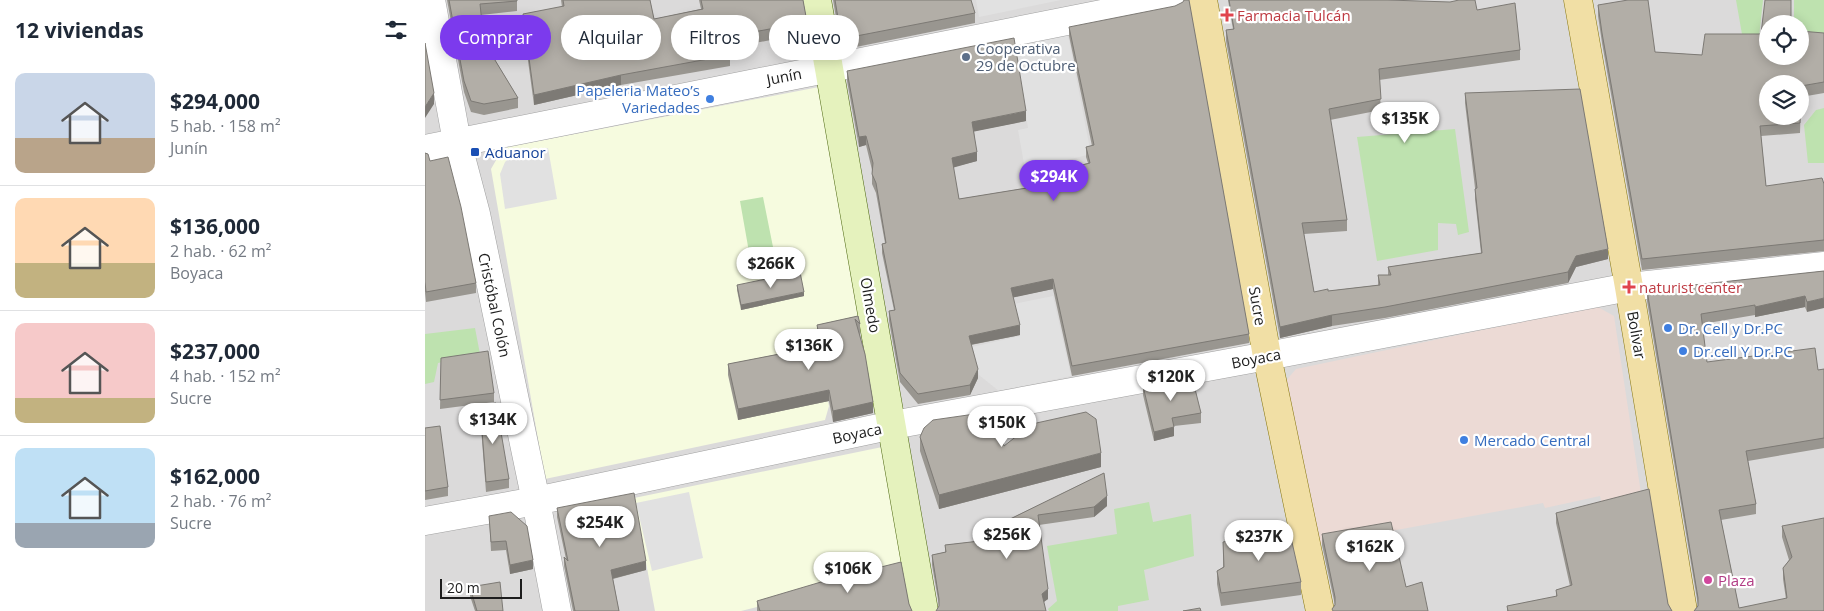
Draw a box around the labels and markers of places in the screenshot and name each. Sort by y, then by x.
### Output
place label: Farmacia Tulcán [1237,5,1351,25]
marker: Farmacia Tulcán [1221,9,1233,21]
place label: Cooperativa 29 de Octubre [976,38,1076,75]
marker: Cooperativa 29 de Octubre [960,51,972,63]
place label: Papeleria Mateo’s Variedades [576,80,700,117]
marker: Papeleria Mateo’s Variedades [704,93,716,105]
pin: $135K [1370,102,1440,144]
place label: Aduanor [485,142,546,162]
marker: Aduanor [469,146,481,158]
pin: $294K [1019,160,1089,202]
pin: $266K [736,246,806,289]
place label: naturist center [1639,277,1742,297]
marker: naturist center [1623,281,1635,293]
place label: Dr. Cell y Dr.PC [1678,318,1783,338]
marker: Dr. Cell y Dr.PC [1662,322,1674,334]
pin: $136K [774,328,844,371]
place label: Dr.cell Y Dr.PC [1693,341,1793,361]
marker: Dr.cell Y Dr.PC [1677,345,1689,357]
pin: $120K [1136,360,1206,402]
pin: $134K [458,402,528,445]
pin: $150K [967,406,1037,448]
place label: Mercado Central [1474,430,1590,450]
marker: Mercado Central [1458,434,1470,446]
pin: $254K [565,506,635,548]
pin: $256K [972,518,1042,560]
pin: $237K [1224,520,1294,562]
pin: $162K [1335,530,1405,572]
pin: $106K [813,552,883,594]
place label: Plaza [1718,570,1755,590]
marker: Plaza [1702,574,1714,586]

